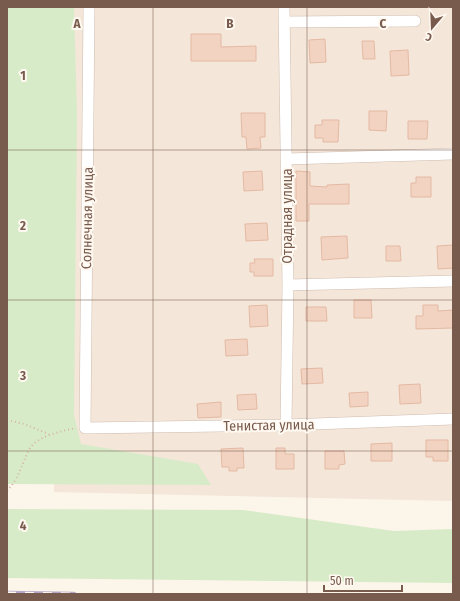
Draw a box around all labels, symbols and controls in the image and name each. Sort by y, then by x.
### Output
north arrow [412,8,452,48]
text: A [72,16,81,31]
text: B [226,16,234,31]
text: C [380,16,387,31]
text: С [424,30,434,44]
text: 1 [20,68,26,83]
street label: Солнечная улица [78,167,97,269]
street label: Отрадная улица [279,168,296,264]
text: 2 [19,218,26,233]
text: 3 [19,368,26,383]
street label: Тенистая улица [223,416,315,435]
text: 4 [20,518,27,533]
scale bar [324,567,402,593]
text: 50 m [330,574,354,588]

